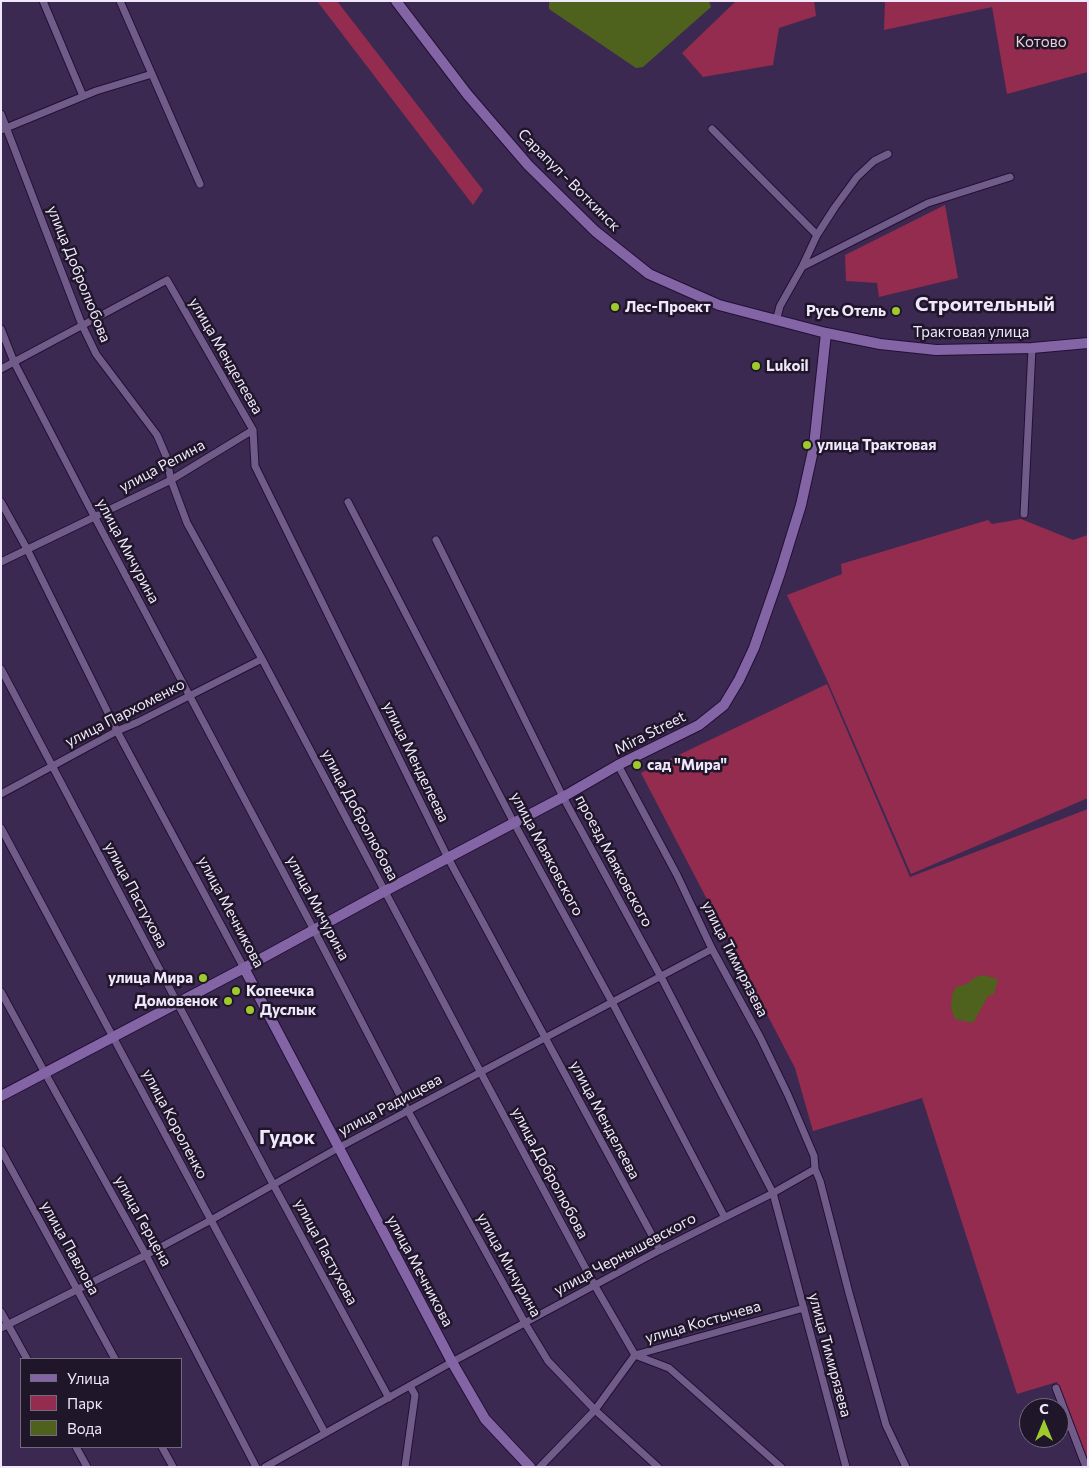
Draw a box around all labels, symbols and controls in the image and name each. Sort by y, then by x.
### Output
park label: Котово [1015,33,1067,51]
street label: Сарапул - Воткинск [514,125,624,235]
street label: улица Добролюбова [43,203,115,345]
district label: Строительный [915,292,1055,316]
street label: улица Менделеева [185,295,267,417]
place label: Лес-Проект [625,298,711,316]
marker: Лес-Проект [609,301,621,313]
place label: Русь Отель [806,302,886,320]
marker: Русь Отель [890,305,902,317]
street label: Трактовая улица [913,323,1029,341]
place label: Lukoil [766,357,809,375]
marker: Lukoil [750,360,762,372]
street label: улица Репина [116,436,208,496]
place label: улица Трактовая [817,436,936,454]
marker: улица Трактовая [801,439,813,451]
street label: улица Мичурина [93,495,163,607]
street label: улица Пархоменко [62,675,188,751]
street label: улица Менделеева [379,699,453,825]
street label: Mira Street [612,707,688,759]
street label: улица Добролюбова [318,746,402,884]
place label: сад "Мира" [647,756,727,774]
marker: сад "Мира" [631,759,643,771]
street label: улица Маяковского [507,789,587,919]
street label: проезд Маяковского [572,792,656,930]
street label: улица Пастухова [100,839,172,951]
street label: улица Мичурина [283,852,353,964]
street label: улица Мечникова [194,853,268,971]
street label: улица Тимирязева [698,898,772,1020]
place label: улица Мира [108,969,193,987]
marker: улица Мира [197,972,209,984]
place label: Копеечка [246,982,314,1000]
marker: Копеечка [230,985,242,997]
place label: Домовенок [135,992,218,1010]
marker: Домовенок [222,995,234,1007]
place label: Дуслык [260,1001,316,1019]
marker: Дуслык [244,1004,256,1016]
street label: улица Менделеева [566,1058,644,1182]
street label: улица Короленко [138,1066,212,1182]
street label: улица Радищева [335,1070,445,1140]
street label: улица Добролюбова [508,1104,592,1242]
district label: Гудок [259,1125,315,1149]
street label: улица Герцена [111,1173,175,1269]
street label: улица Пастухова [290,1196,362,1308]
street label: улица Павлова [37,1198,103,1298]
street label: улица Чернышевского [551,1209,699,1299]
street label: улица Мичурина [473,1210,545,1320]
street label: улица Мечникова [383,1212,457,1330]
street label: улица Тимирязева [805,1291,855,1419]
street label: улица Костычева [643,1297,763,1347]
legend [20,1358,182,1448]
text: Улица [67,1369,109,1387]
text: Парк [67,1394,103,1412]
north arrow [1019,1398,1069,1448]
text: С [1039,1400,1049,1417]
text: Вода [67,1419,102,1437]

